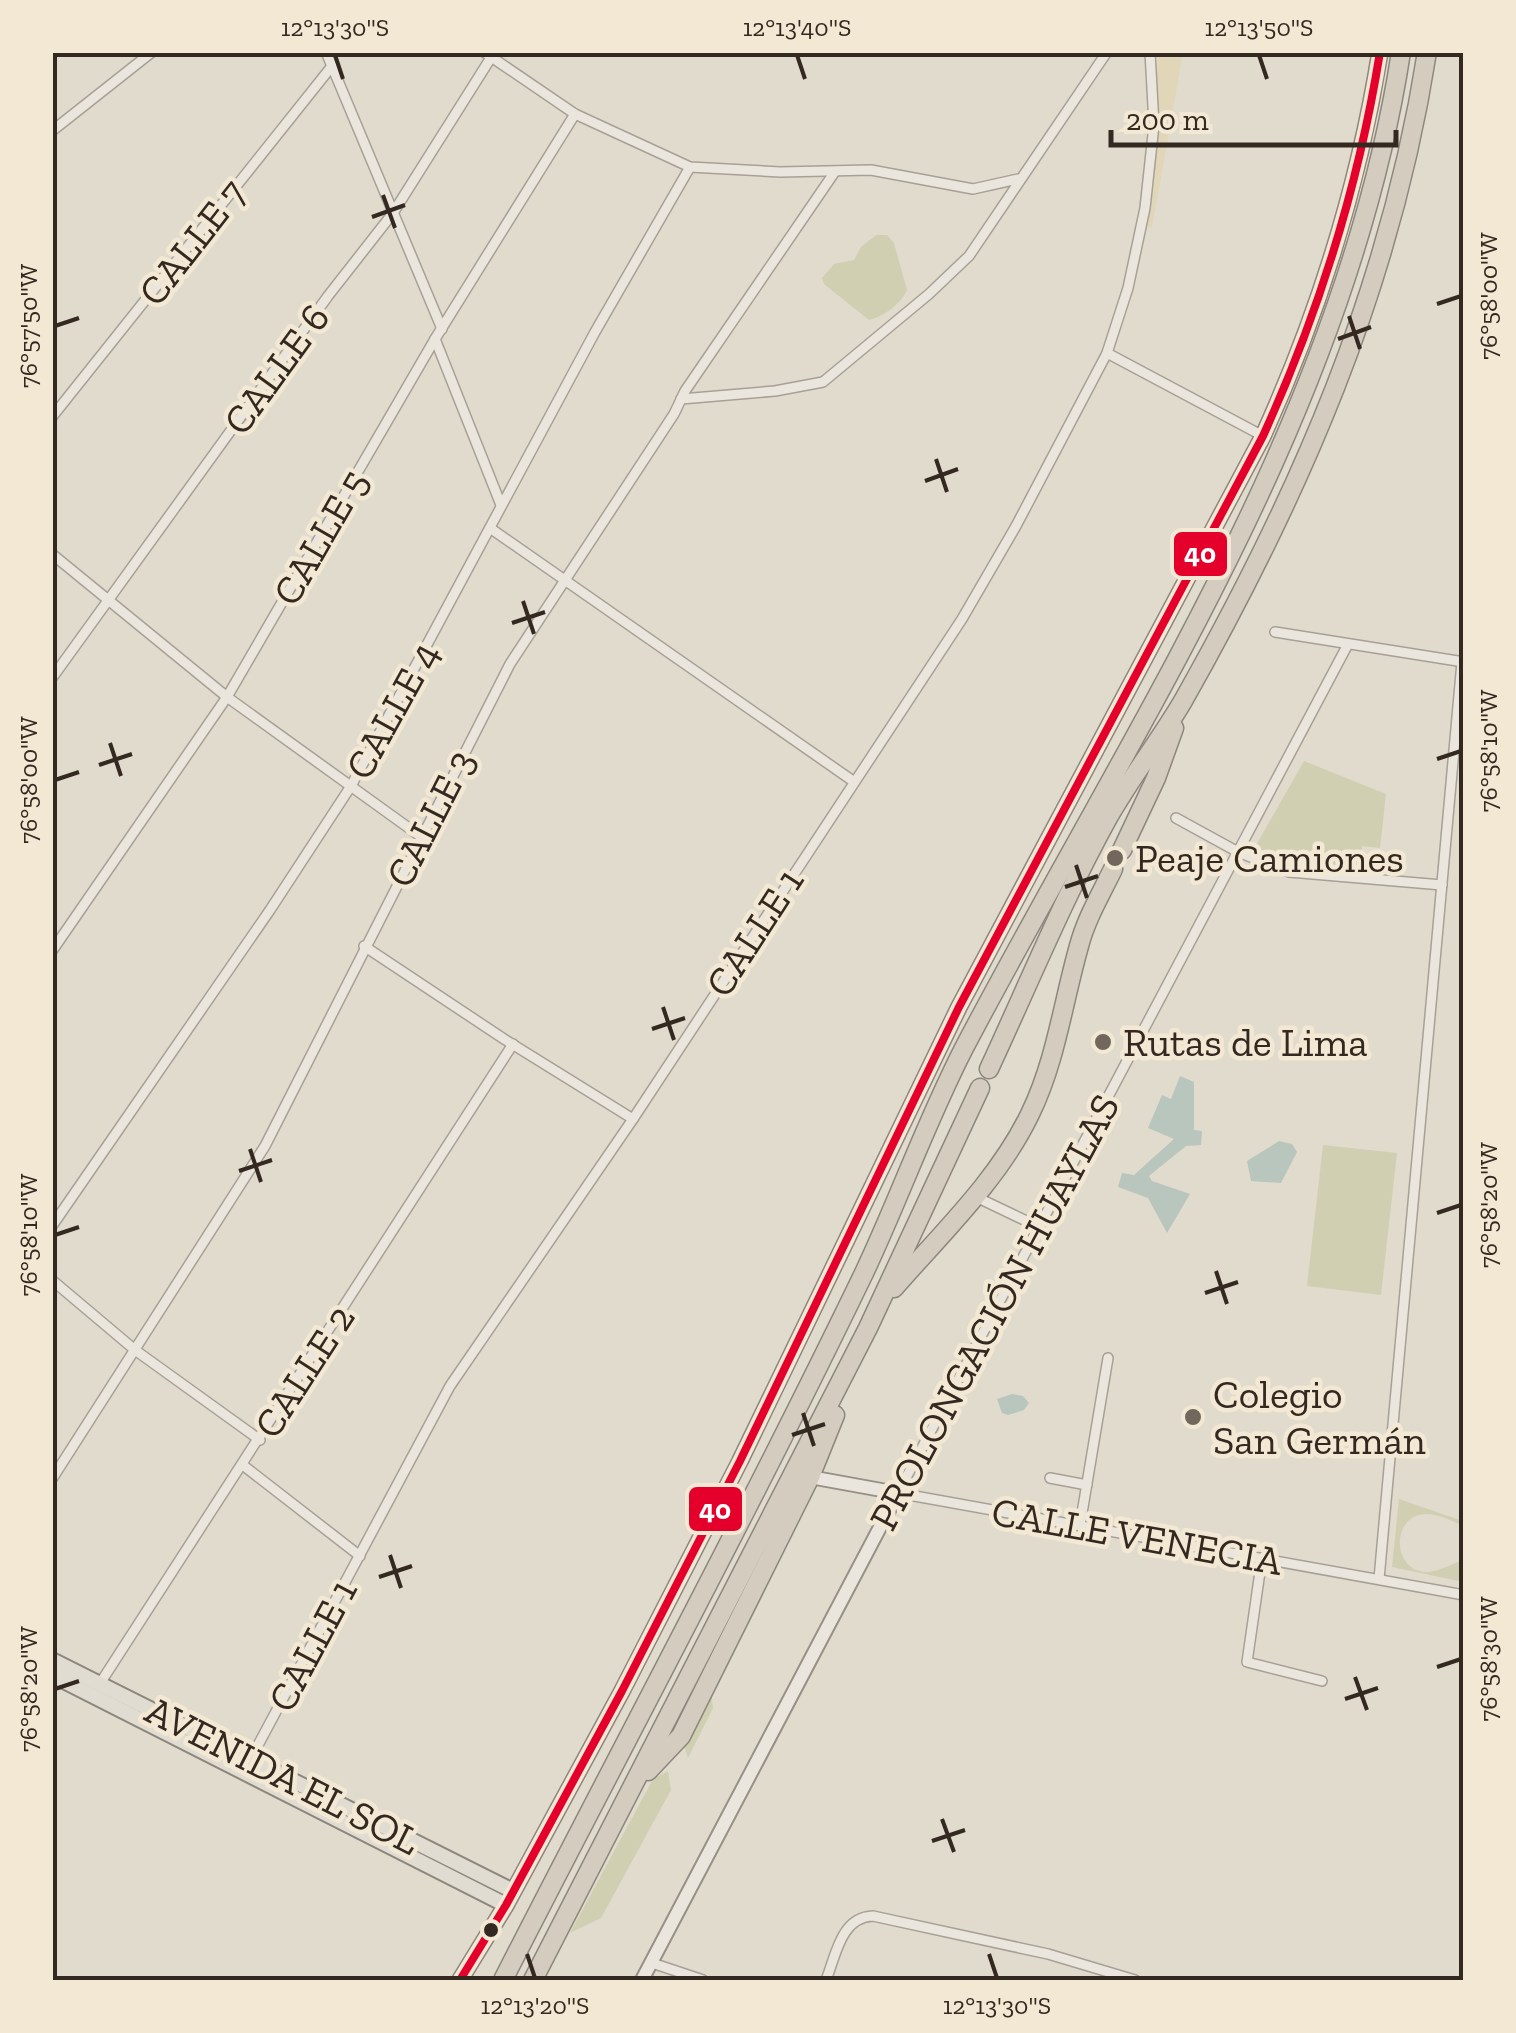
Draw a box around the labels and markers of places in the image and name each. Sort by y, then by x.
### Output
place label: Peaje Camiones [1135,834,1404,882]
marker: Peaje Camiones [1104,847,1126,869]
place label: Rutas de Lima [1123,1018,1368,1066]
marker: Rutas de Lima [1092,1031,1114,1053]
place label: Colegio San Germán [1213,1370,1426,1464]
marker: Colegio San Germán [1182,1406,1204,1428]
unlabelled marker [481,1920,501,1940]

